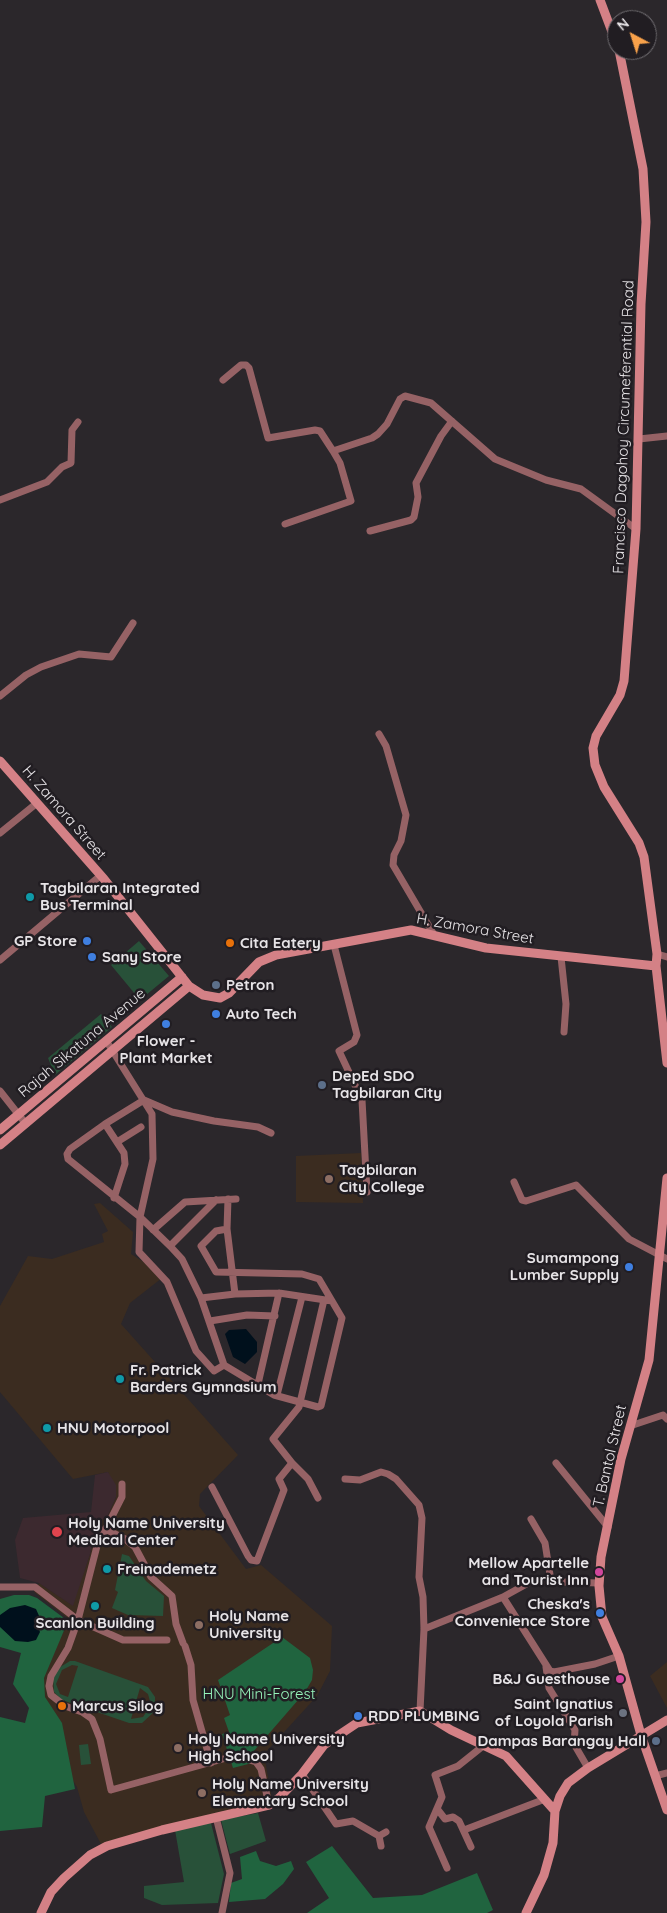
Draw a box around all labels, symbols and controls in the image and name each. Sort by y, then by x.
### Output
north arrow [607,10,657,60]
text: N [613,14,633,34]
street label: Francisco Dagohoy Circumeferential Road [610,280,638,574]
street label: H. Zamora Street [18,762,110,864]
place label: Tagbilaran Integrated Bus Terminal [40,879,200,914]
marker: Tagbilaran Integrated Bus Terminal [24,891,36,903]
street label: H. Zamora Street [415,910,535,948]
place label: GP Store [14,932,77,950]
place label: Cita Eatery [240,934,321,952]
marker: GP Store [81,935,93,947]
marker: Cita Eatery [224,937,236,949]
place label: Sany Store [102,948,182,966]
marker: Sany Store [86,951,98,963]
place label: Petron [226,976,274,994]
marker: Petron [210,979,222,991]
street label: Rajah Sikatuna Avenue [15,985,149,1101]
place label: Auto Tech [226,1005,297,1023]
marker: Auto Tech [210,1008,222,1020]
marker: Flower - Plant Market [160,1018,172,1030]
place label: Flower - Plant Market [119,1032,213,1067]
place label: DepEd SDO Tagbilaran City [332,1067,442,1102]
marker: DepEd SDO Tagbilaran City [316,1079,328,1091]
place label: Tagbilaran City College [339,1161,425,1196]
marker: Tagbilaran City College [323,1173,335,1185]
place label: Sumampong Lumber Supply [510,1249,619,1284]
marker: Sumampong Lumber Supply [623,1261,635,1273]
place label: Fr. Patrick Barders Gymnasium [130,1361,276,1396]
marker: Fr. Patrick Barders Gymnasium [114,1373,126,1385]
street label: T. Bantol Street [589,1403,631,1509]
place label: HNU Motorpool [57,1419,169,1437]
marker: HNU Motorpool [41,1422,53,1434]
place label: Holy Name University Medical Center [68,1514,225,1549]
marker: Holy Name University Medical Center [50,1525,64,1539]
place label: Mellow Apartelle and Tourist Inn [468,1554,589,1589]
place label: Freinademetz [117,1560,217,1578]
marker: Freinademetz [101,1563,113,1575]
marker: Mellow Apartelle and Tourist Inn [593,1566,605,1578]
place label: Cheska's Convenience Store [455,1595,590,1630]
marker: Scanlon Building [89,1600,101,1612]
place label: Holy Name University [209,1607,289,1642]
marker: Cheska's Convenience Store [594,1607,606,1619]
place label: Scanlon Building [35,1614,155,1632]
marker: Holy Name University [193,1619,205,1631]
place label: B&J Guesthouse [493,1670,610,1688]
marker: B&J Guesthouse [614,1673,626,1685]
park label: HNU Mini-Forest [202,1685,316,1703]
place label: Saint Ignatius of Loyola Parish [495,1695,613,1730]
place label: Marcus Silog [72,1697,163,1715]
marker: Marcus Silog [56,1700,68,1712]
place label: RDD PLUMBING [368,1707,479,1725]
marker: Saint Ignatius of Loyola Parish [617,1707,629,1719]
marker: RDD PLUMBING [352,1710,364,1722]
place label: Holy Name University High School [188,1730,345,1765]
place label: Dampas Barangay Hall [478,1732,646,1750]
marker: Dampas Barangay Hall [650,1735,662,1747]
marker: Holy Name University High School [172,1742,184,1754]
place label: Holy Name University Elementary School [212,1775,369,1810]
marker: Holy Name University Elementary School [196,1787,208,1799]

